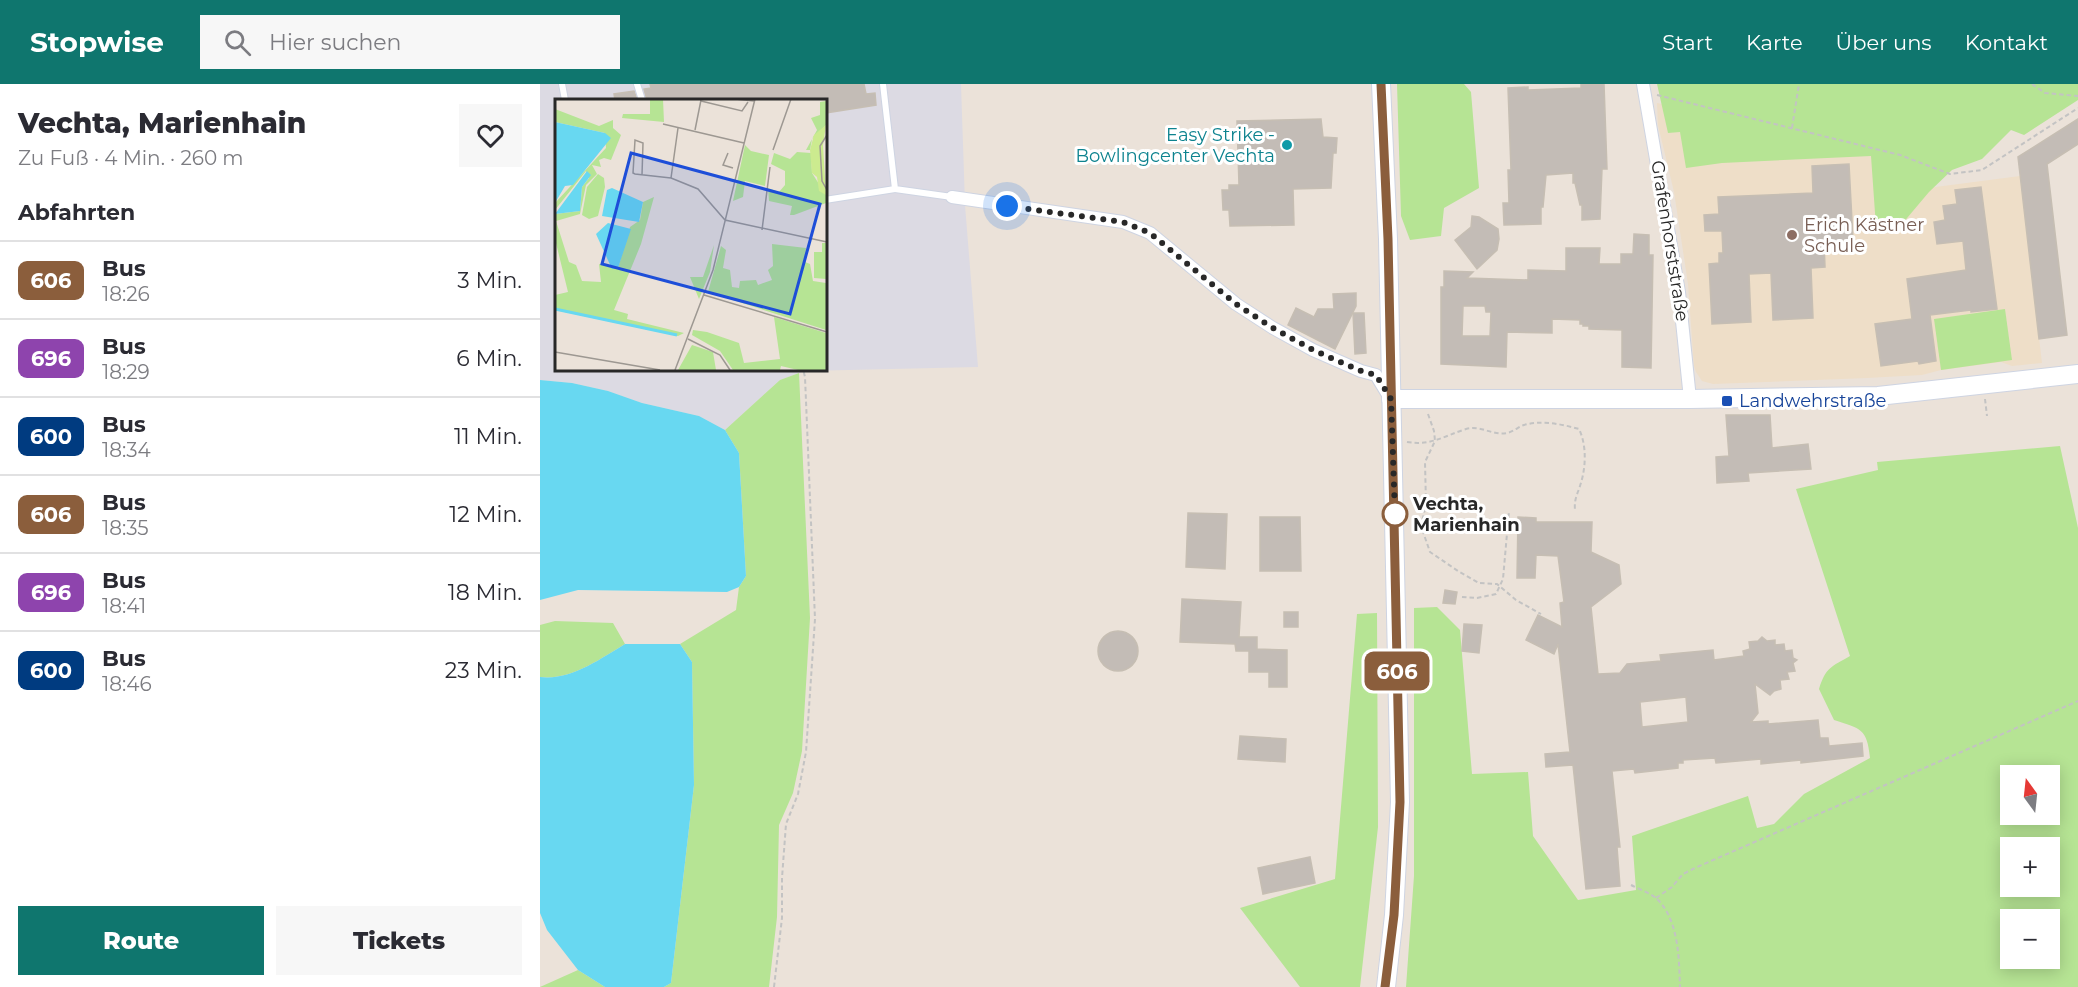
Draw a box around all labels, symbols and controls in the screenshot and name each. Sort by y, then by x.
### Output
search box [200,15,620,69]
text: Stopwise [30,25,164,59]
icon: search [221,26,254,59]
text: Hier suchen [269,29,401,56]
text: Start [1662,30,1713,55]
text: Karte [1746,30,1803,55]
text: Über uns [1836,30,1932,55]
text: Kontakt [1965,30,2048,55]
inset map [555,99,826,370]
button: heart [459,104,522,167]
text: Vechta, Marienhain [18,106,306,140]
place label: Easy Strike - Bowlingcenter Vechta [1075,124,1275,167]
marker: Easy Strike - Bowlingcenter Vechta [1280,138,1294,152]
text: Zu Fuß · 4 Min. · 260 m [18,146,244,170]
street label: Grafenhorststraße [1646,159,1694,323]
your location [992,191,1022,221]
text: Abfahrten [18,199,135,226]
place label: Erich Kästner Schule [1804,214,1924,257]
marker: Erich Kästner Schule [1785,228,1799,242]
text: Bus [102,255,146,282]
text: 3 Min. [457,267,522,294]
text: 606 [30,268,72,293]
text: 18:26 [102,282,150,306]
text: Bus [102,333,146,360]
text: 6 Min. [456,345,522,372]
text: 696 [31,346,71,371]
text: 18:29 [102,360,150,384]
place label: Landwehrstraße [1739,390,1887,412]
marker: Landwehrstraße [1720,394,1734,408]
text: Bus [102,411,146,438]
text: 11 Min. [454,423,522,450]
text: 600 [30,424,72,449]
text: 18:34 [102,438,151,462]
text: Bus [102,489,146,516]
place label: Vechta, Marienhain [1412,493,1520,536]
text: 12 Min. [449,501,522,528]
marker: Vechta, Marienhain [1382,501,1408,527]
text: 606 [30,502,72,527]
text: 18:35 [102,516,149,540]
text: Bus [102,567,146,594]
text: 18 Min. [448,579,522,606]
text: 696 [31,580,71,605]
text: 18:41 [102,594,146,618]
text: Bus [102,645,146,672]
line badge: 606 [1362,652,1432,690]
text: 23 Min. [445,657,522,684]
text: 600 [30,658,72,683]
text: 606 [1376,659,1418,684]
text: 18:46 [102,672,152,696]
north arrow [2000,765,2060,825]
map controls [2000,765,2060,969]
button: + [2000,837,2060,897]
button: Route [18,906,264,975]
button: Tickets [276,906,522,975]
button: − [2000,909,2060,969]

